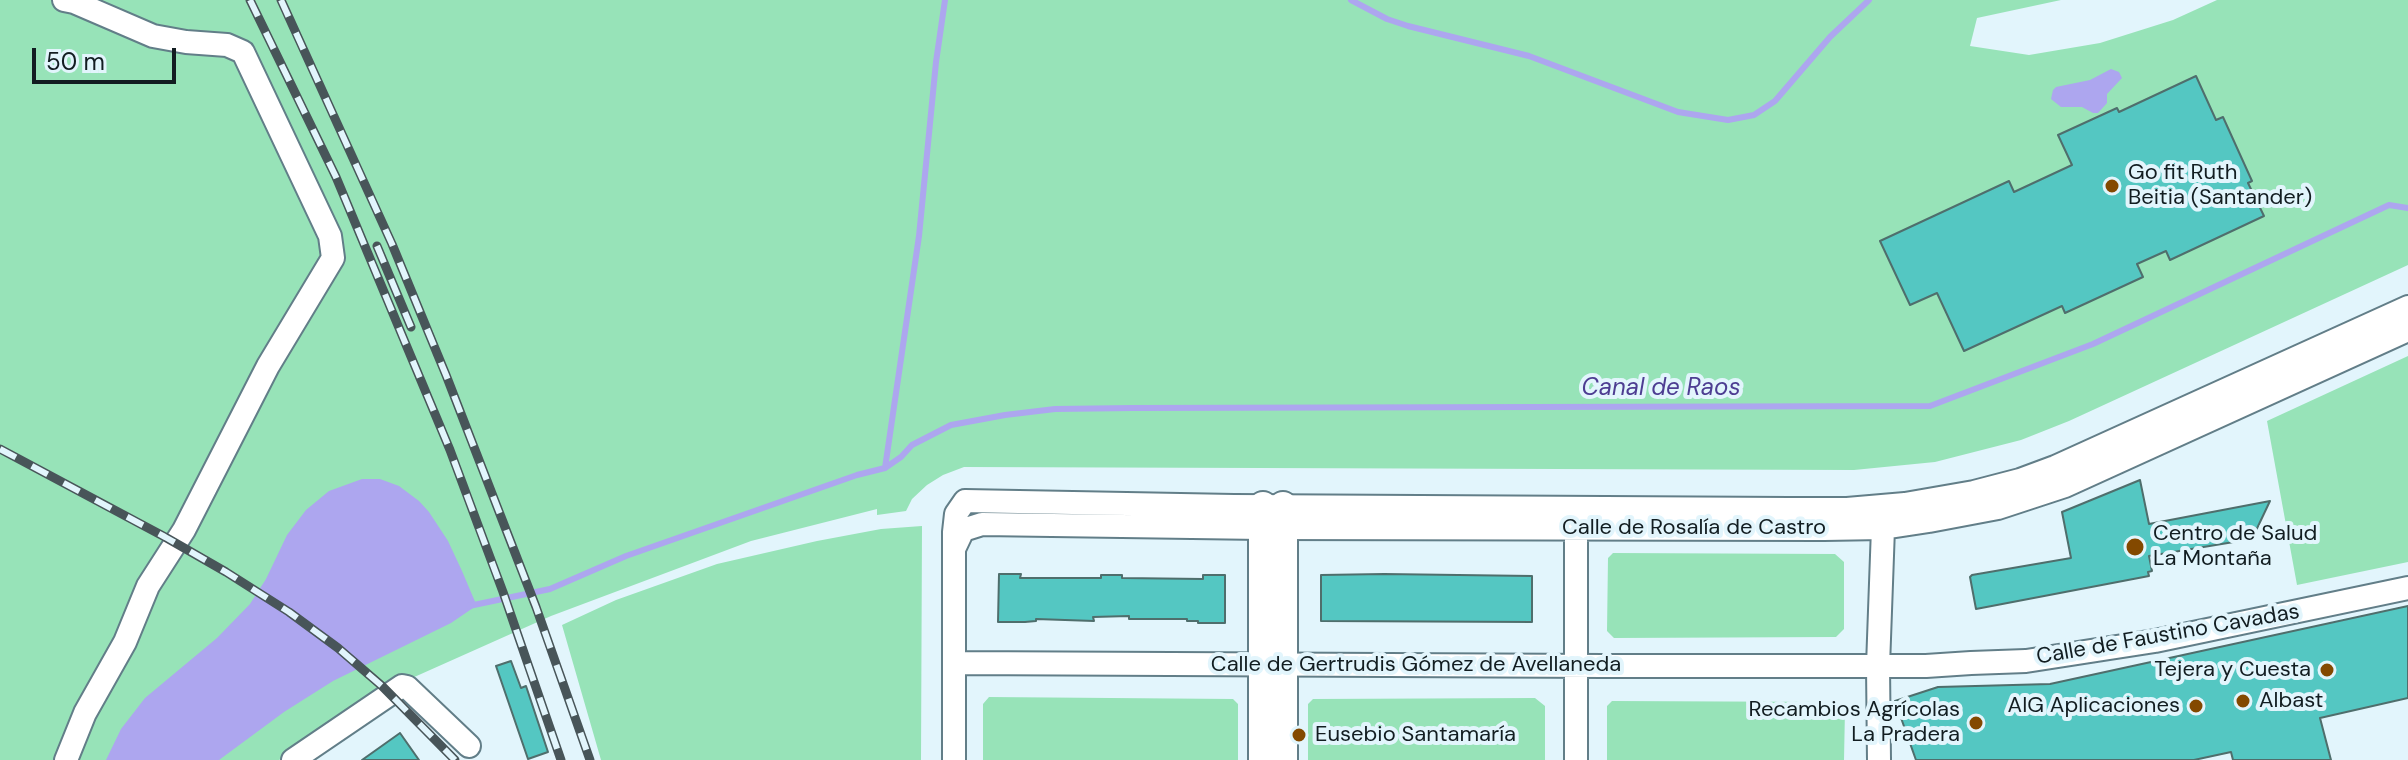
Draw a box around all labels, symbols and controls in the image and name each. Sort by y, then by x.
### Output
scale bar [36,32,180,82]
text: 50 m [46,46,105,77]
place label: Go fit Ruth Beitia (Santander) [2128,160,2312,212]
marker: Go fit Ruth Beitia (Santander) [2103,177,2121,195]
water label: Canal de Raos [1582,375,1740,403]
street label: Calle de Rosalía de Castro [1562,515,1826,541]
place label: Centro de Salud La Montaña [2153,521,2317,572]
marker: Centro de Salud La Montaña [2124,536,2146,558]
street label: Calle de Faustino Cavadas [2034,599,2302,671]
street label: Calle de Gertrudis Gómez de Avellaneda [1211,652,1621,678]
place label: Tejera y Cuesta [2154,657,2311,683]
marker: Tejera y Cuesta [2318,661,2336,679]
place label: Albast [2259,688,2323,714]
marker: Albast [2234,692,2252,710]
place label: AIG Aplicaciones [2008,693,2180,719]
place label: Recambios Agrícolas La Pradera [1748,697,1960,748]
marker: AIG Aplicaciones [2187,697,2205,715]
marker: Recambios Agrícolas La Pradera [1967,714,1985,732]
place label: Eusebio Santamaría [1315,722,1516,748]
marker: Eusebio Santamaría [1290,726,1308,744]

